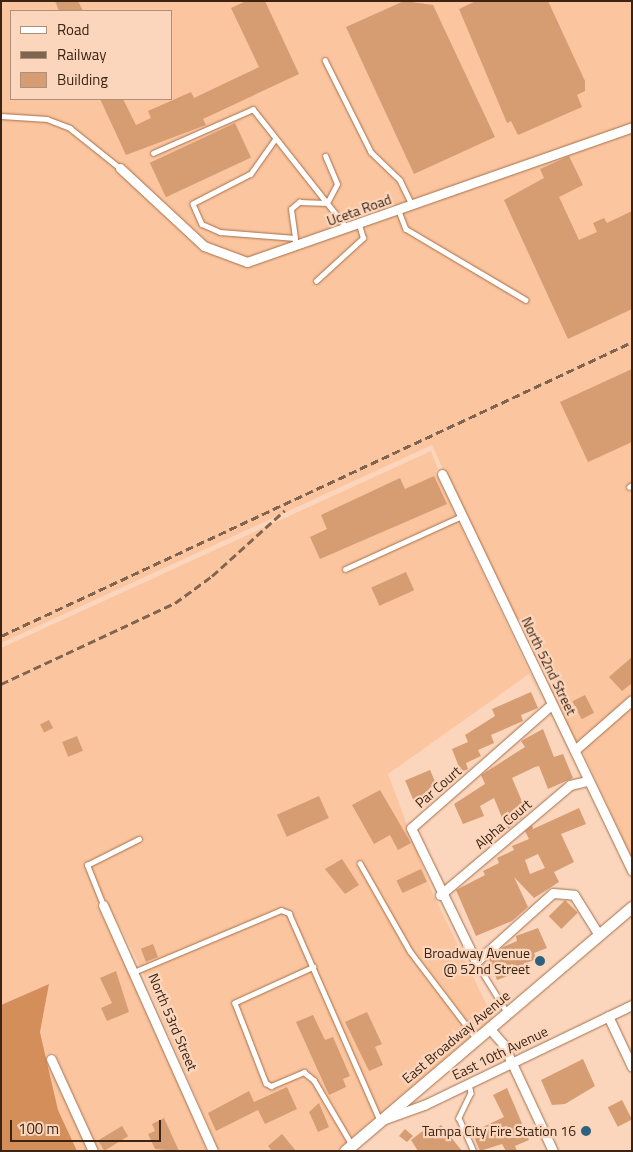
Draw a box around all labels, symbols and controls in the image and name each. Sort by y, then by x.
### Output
legend [10,10,172,100]
text: Road [57,18,89,41]
text: Railway [57,43,107,66]
text: Building [57,68,108,91]
street label: Uceta Road [325,191,393,229]
street label: North 52nd Street [518,614,580,718]
street label: Par Court [412,763,464,811]
street label: Alpha Court [471,796,535,852]
place label: Broadway Avenue @ 52nd Street [424,945,530,978]
marker: Broadway Avenue @ 52nd Street [534,955,546,967]
street label: North 53rd Street [145,971,201,1073]
street label: East Broadway Avenue [399,987,513,1087]
street label: East 10th Avenue [449,1023,551,1083]
scale bar [12,1110,164,1142]
text: 100 m [18,1117,59,1140]
place label: Tampa City Fire Station 16 [422,1123,576,1139]
marker: Tampa City Fire Station 16 [580,1125,592,1137]

